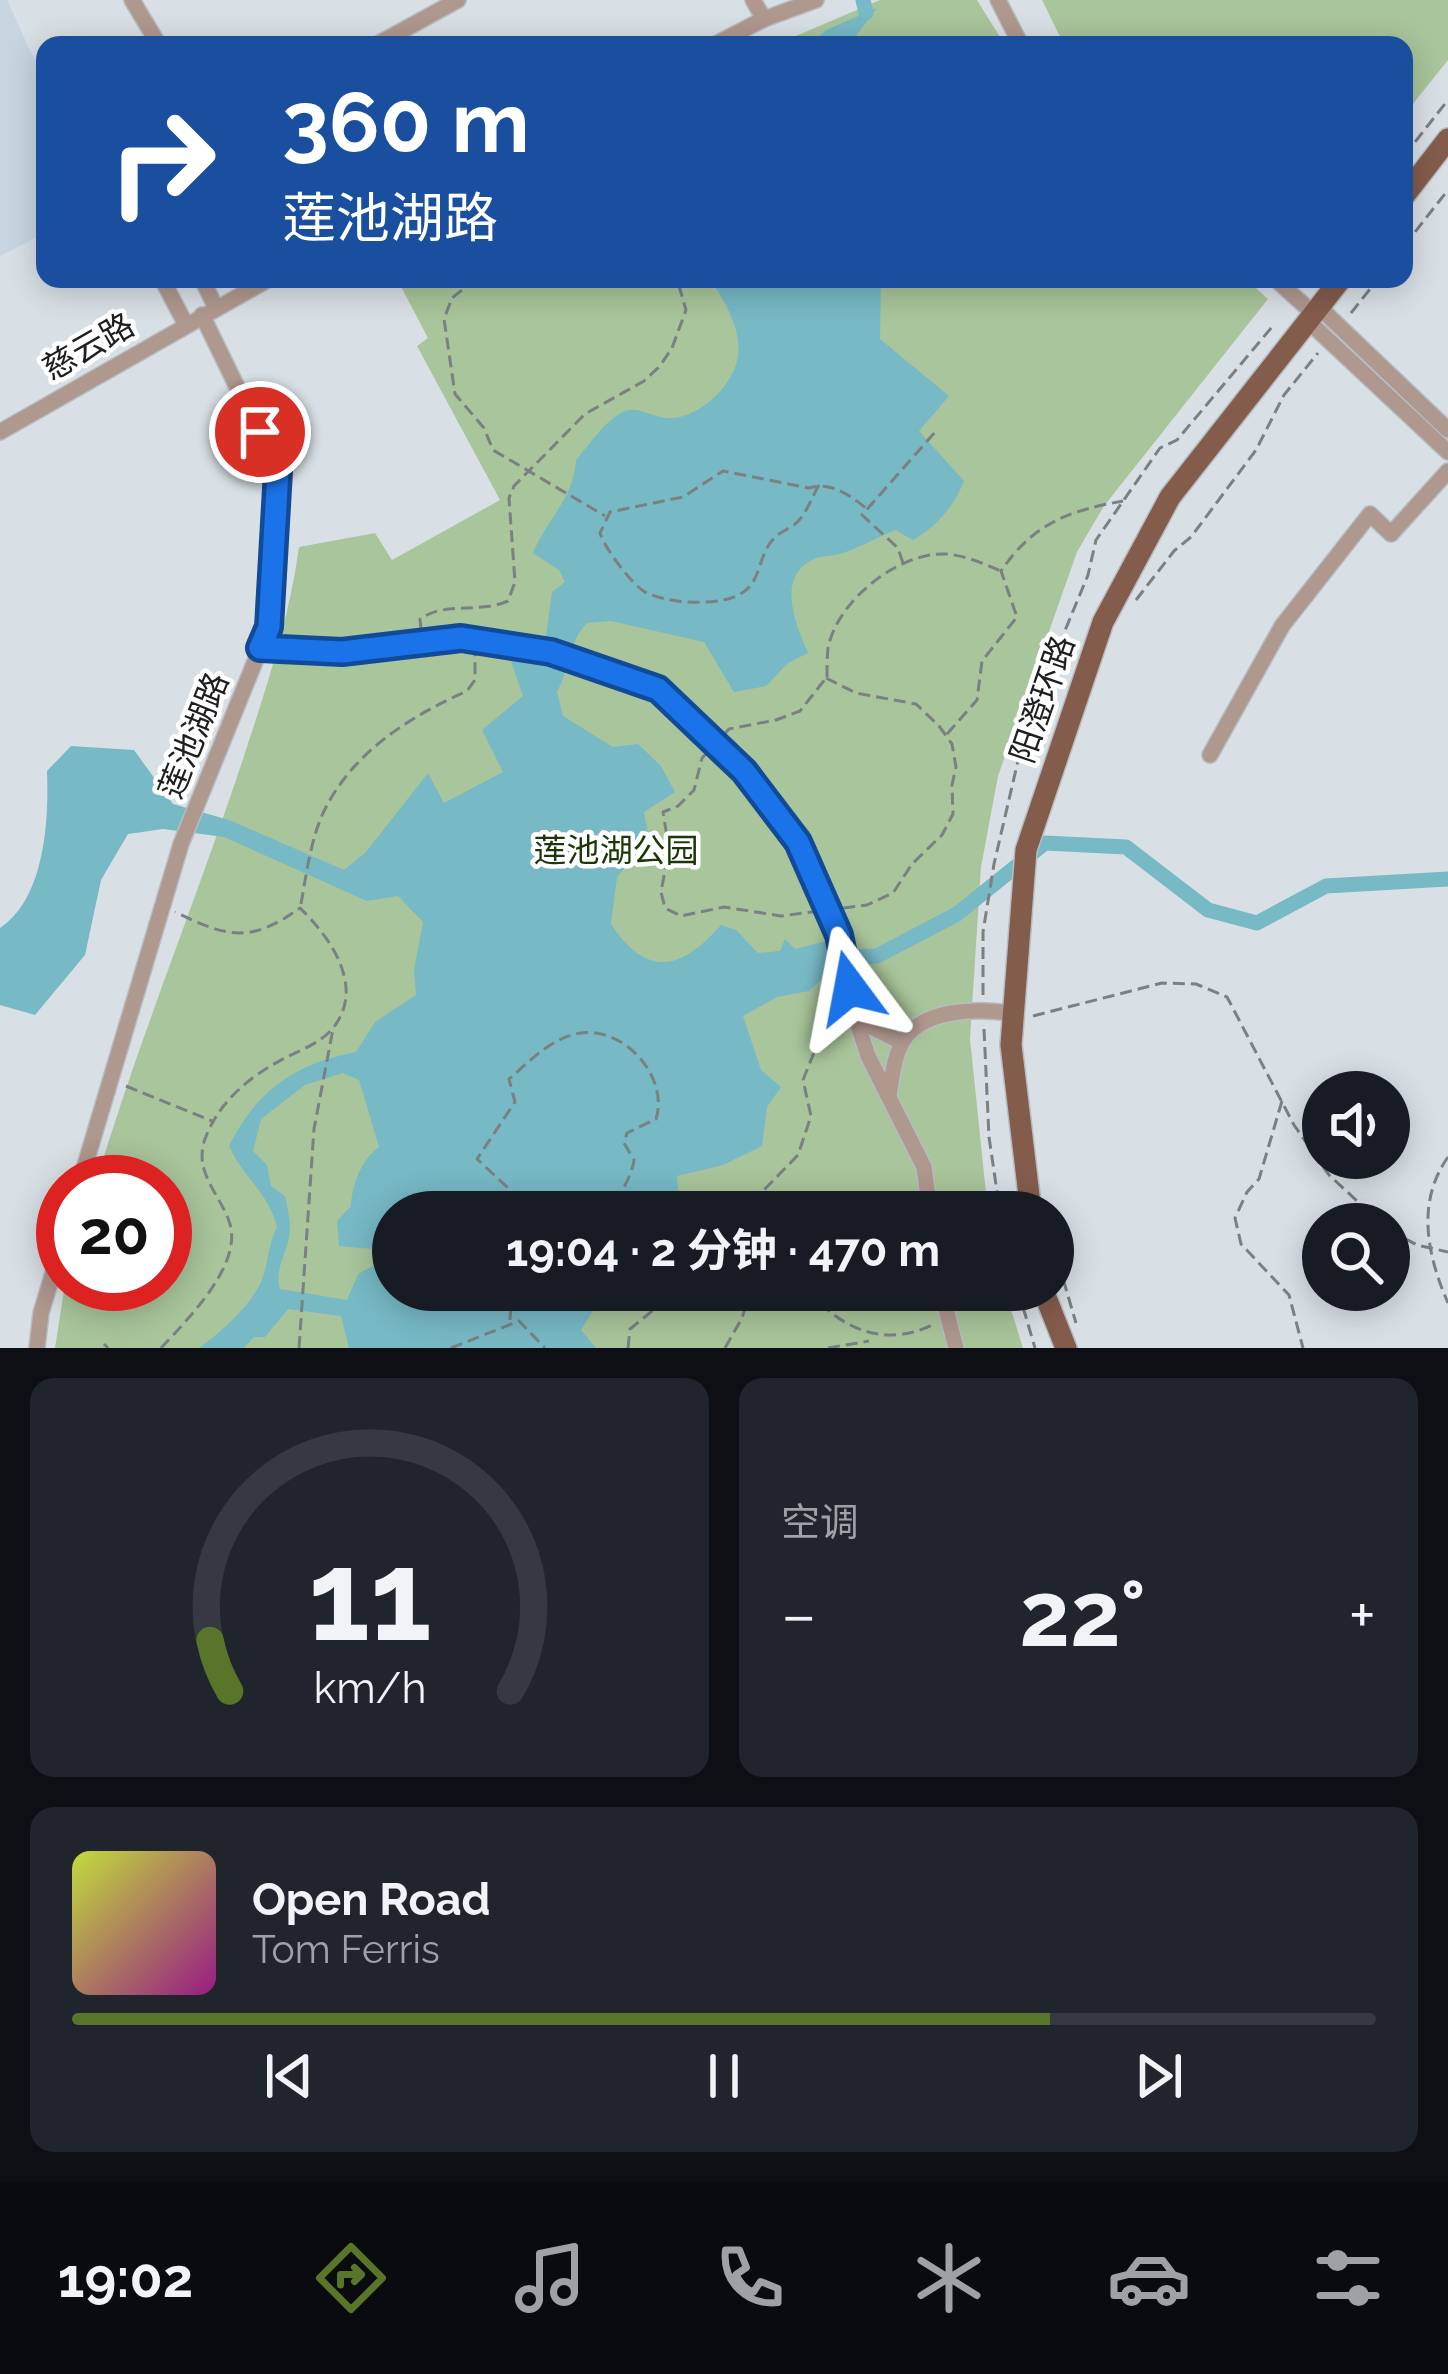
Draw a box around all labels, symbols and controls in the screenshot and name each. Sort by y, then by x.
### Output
text: 360 m [282,73,530,172]
icon: right [84,84,240,240]
text: 莲池湖路 [282,186,498,250]
street label: 慈云路 [36,305,141,388]
pin [209,381,311,483]
icon: arrive [227,399,293,465]
street label: 阳澄环路 [1003,630,1082,768]
street label: 莲池湖路 [151,667,236,804]
park label: 莲池湖公园 [534,831,699,870]
position arrow [787,925,913,1051]
map controls [1302,1071,1410,1311]
button: sound [1302,1071,1410,1179]
speed limit sign: 20 [36,1155,192,1311]
button: search [1302,1203,1410,1311]
text: 19:04 · 2 分钟 · 470 m [506,1224,940,1277]
text: 空调 [781,1499,859,1545]
text: 11 [308,1523,431,1669]
text: 22° [1019,1561,1146,1667]
text: − [781,1576,817,1653]
text: + [1349,1576,1376,1653]
text: km/h [313,1662,426,1712]
text: Open Road [252,1873,491,1926]
text: Tom Ferris [252,1926,440,1972]
icon: previous [256,2043,322,2109]
icon: pause [691,2043,757,2109]
icon: next [1126,2043,1192,2109]
icon: directions [309,2236,393,2320]
icon: music [508,2236,592,2320]
icon: phone [708,2236,792,2320]
icon: climate [907,2236,991,2320]
icon: car [1107,2236,1191,2320]
icon: filters [1306,2236,1390,2320]
text: 19:02 [58,2246,193,2310]

